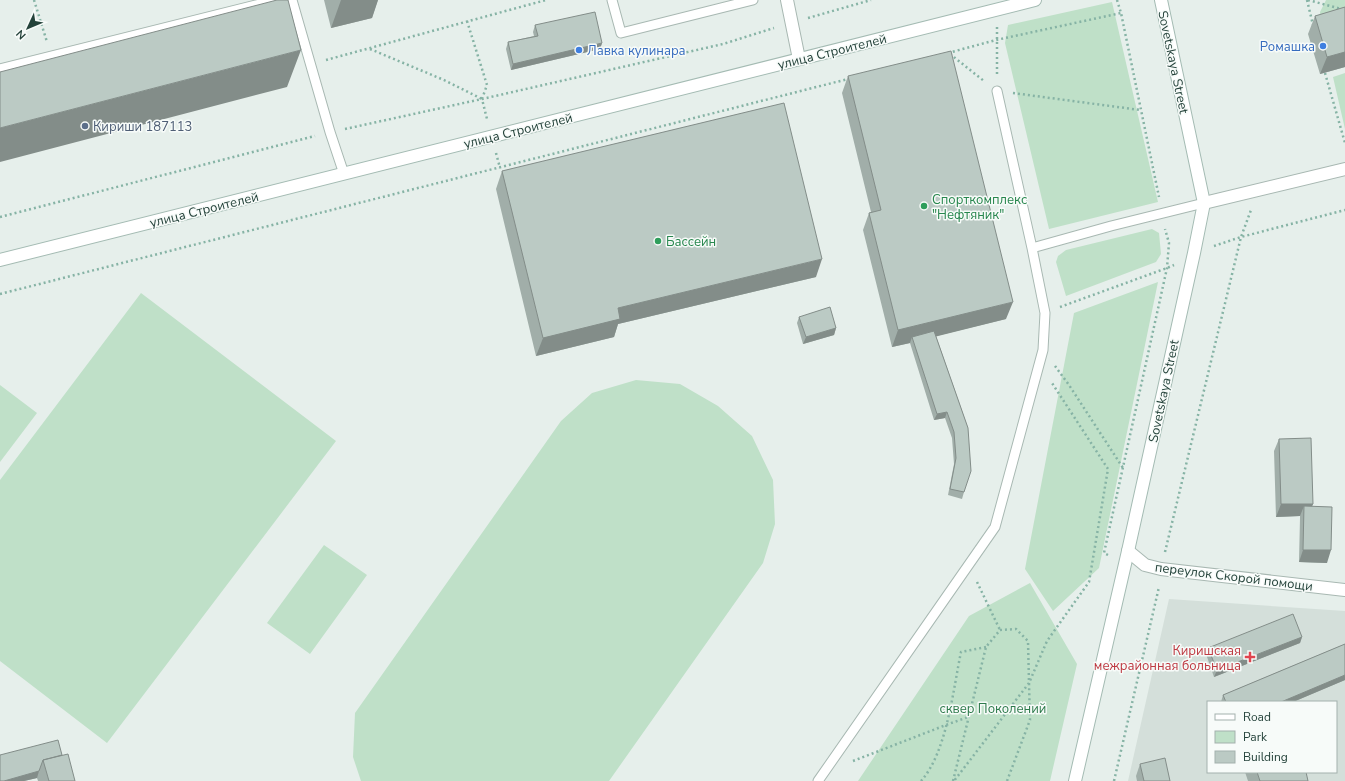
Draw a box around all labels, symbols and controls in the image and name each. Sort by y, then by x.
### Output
north arrow [8,8,48,48]
street label: Sovetskaya Street [1153,9,1193,116]
text: N [13,26,29,43]
street label: улица Строителей [776,30,889,74]
place label: Ромашка [1260,38,1315,56]
marker: Ромашка [1318,41,1328,51]
place label: Лавка кулинара [587,42,686,60]
marker: Лавка кулинара [574,45,584,55]
street label: улица Строителей [462,109,575,153]
place label: Кириши 187113 [93,118,192,136]
marker: Кириши 187113 [80,121,90,131]
street label: улица Строителей [148,188,261,232]
place label: Спорткомплекс "Нефтяник" [932,191,1027,224]
marker: Спорткомплекс "Нефтяник" [919,201,929,211]
place label: Бассейн [666,233,716,251]
marker: Бассейн [653,236,663,246]
street label: Sovetskaya Street [1144,338,1184,444]
street label: переулок Скорой помощи [1154,558,1314,596]
place label: Киришская межрайонная больница [1094,642,1241,675]
marker: Киришская межрайонная больница [1244,651,1256,663]
park label: сквер Поколений [940,700,1046,718]
legend [1207,701,1337,773]
text: Road [1243,709,1271,725]
text: Park [1243,729,1268,745]
text: Building [1243,749,1288,765]

